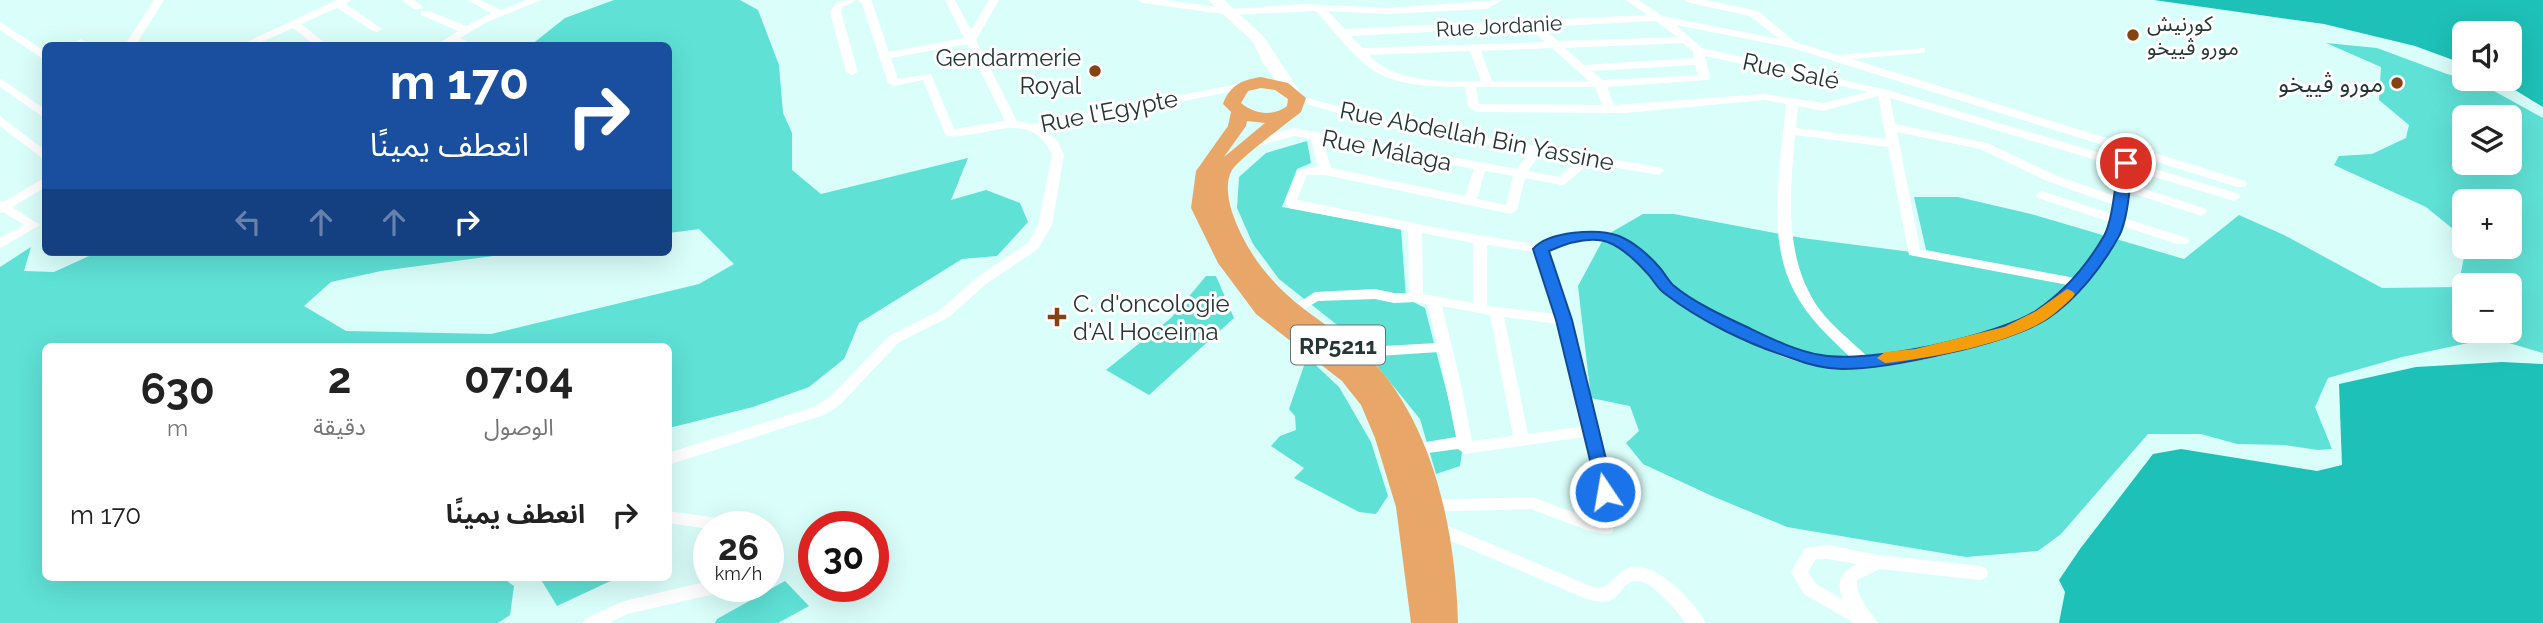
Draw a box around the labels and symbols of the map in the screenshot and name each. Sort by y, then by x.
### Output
street label: Rue Jordanie [1435,10,1563,42]
place label: كورنيش مورو ڤييخو [2147,11,2239,60]
marker: كورنيش مورو ڤييخو [2125,27,2141,43]
place label: Gendarmerie Royal [935,43,1081,100]
street label: Rue Salé [1740,47,1842,95]
marker: Gendarmerie Royal [1087,63,1103,79]
place label: مورو ڤييخو [2278,69,2383,98]
marker: مورو ڤييخو [2389,75,2405,91]
street label: Rue l'Egypte [1038,83,1180,139]
street label: Rue Abdellah Bin Yassine [1337,95,1617,177]
street label: Rue Málaga [1320,123,1454,177]
pin [2096,133,2156,193]
place label: C. d'oncologie d'Al Hoceima [1073,289,1230,346]
marker: C. d'oncologie d'Al Hoceima [1047,307,1067,327]
road number: RP5211 [1291,326,1385,364]
position arrow [1568,455,1642,529]
speed limit sign: 30 [798,511,889,602]

